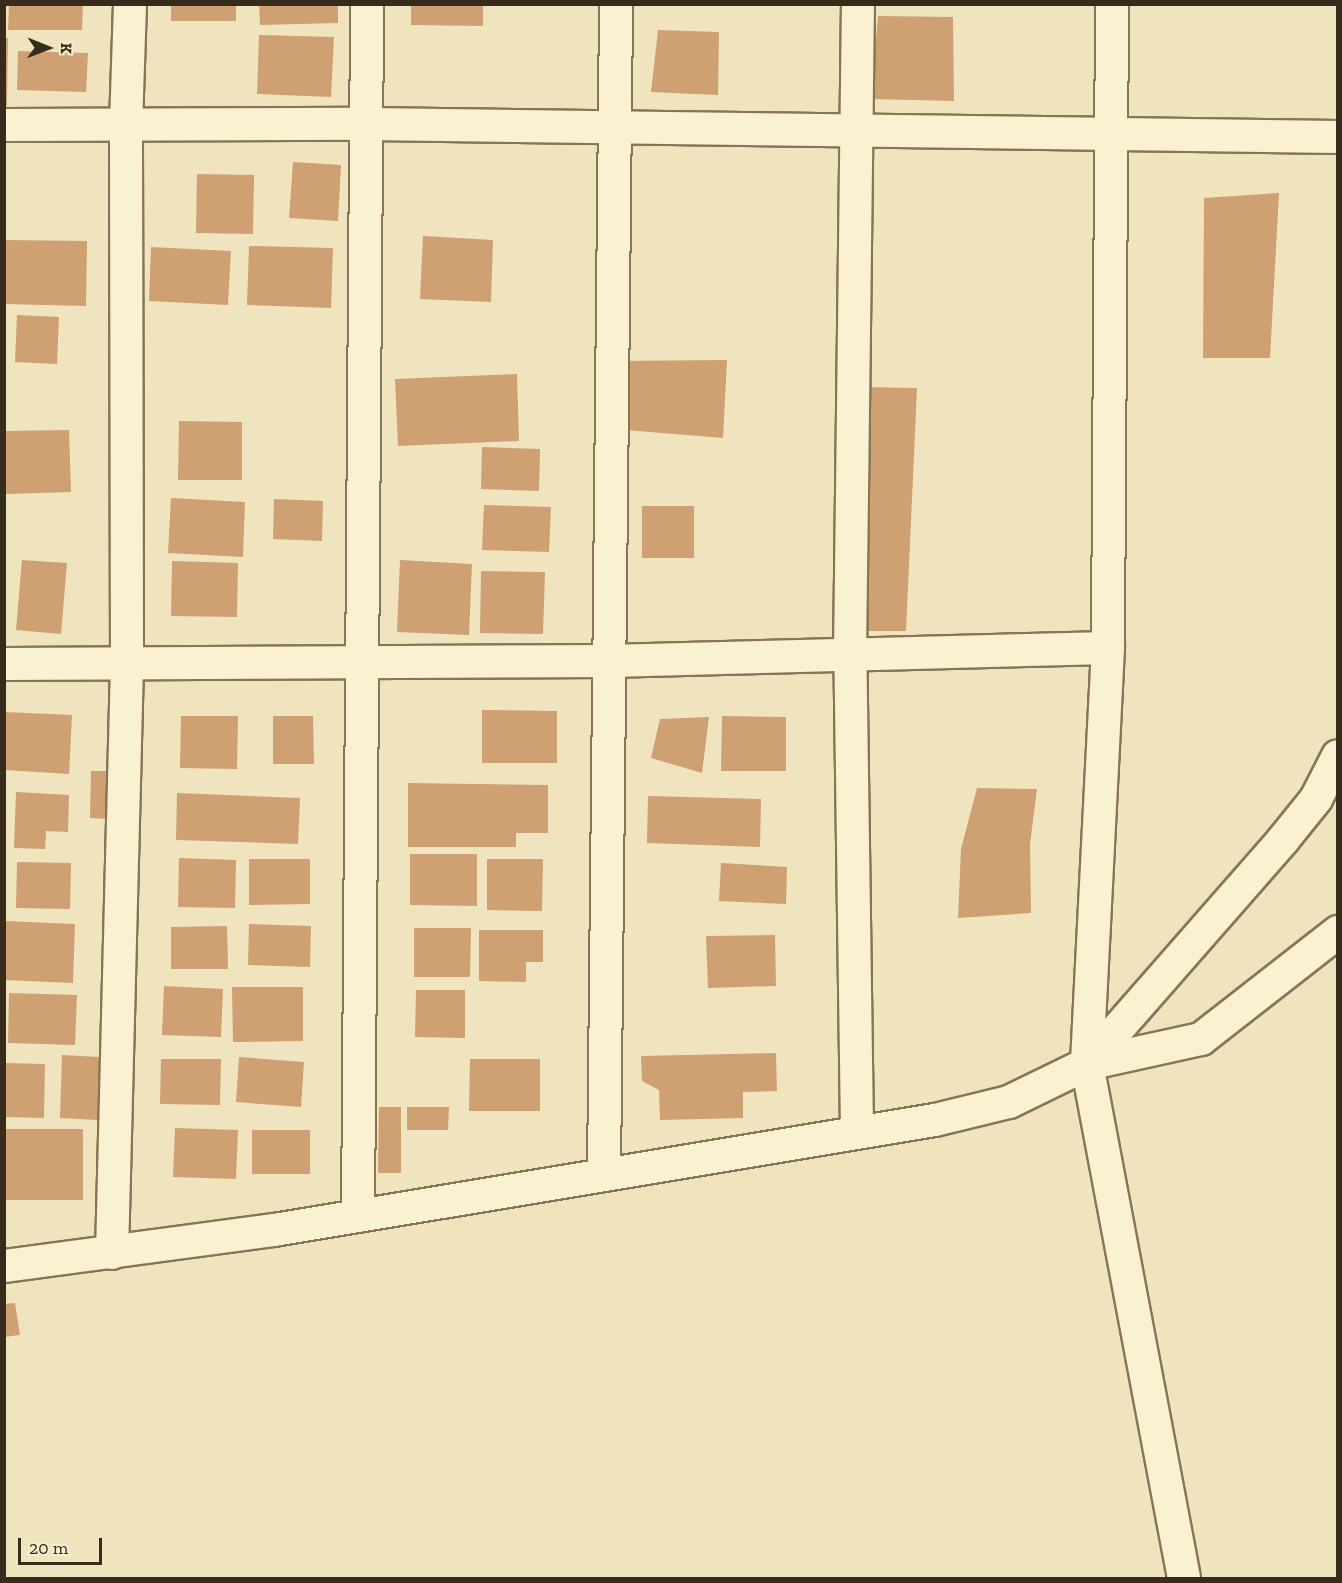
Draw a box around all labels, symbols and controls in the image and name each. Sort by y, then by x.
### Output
north arrow [18,18,78,78]
text: K [57,43,76,54]
scale bar [21,1526,105,1564]
text: 20 m [29,1537,68,1559]

